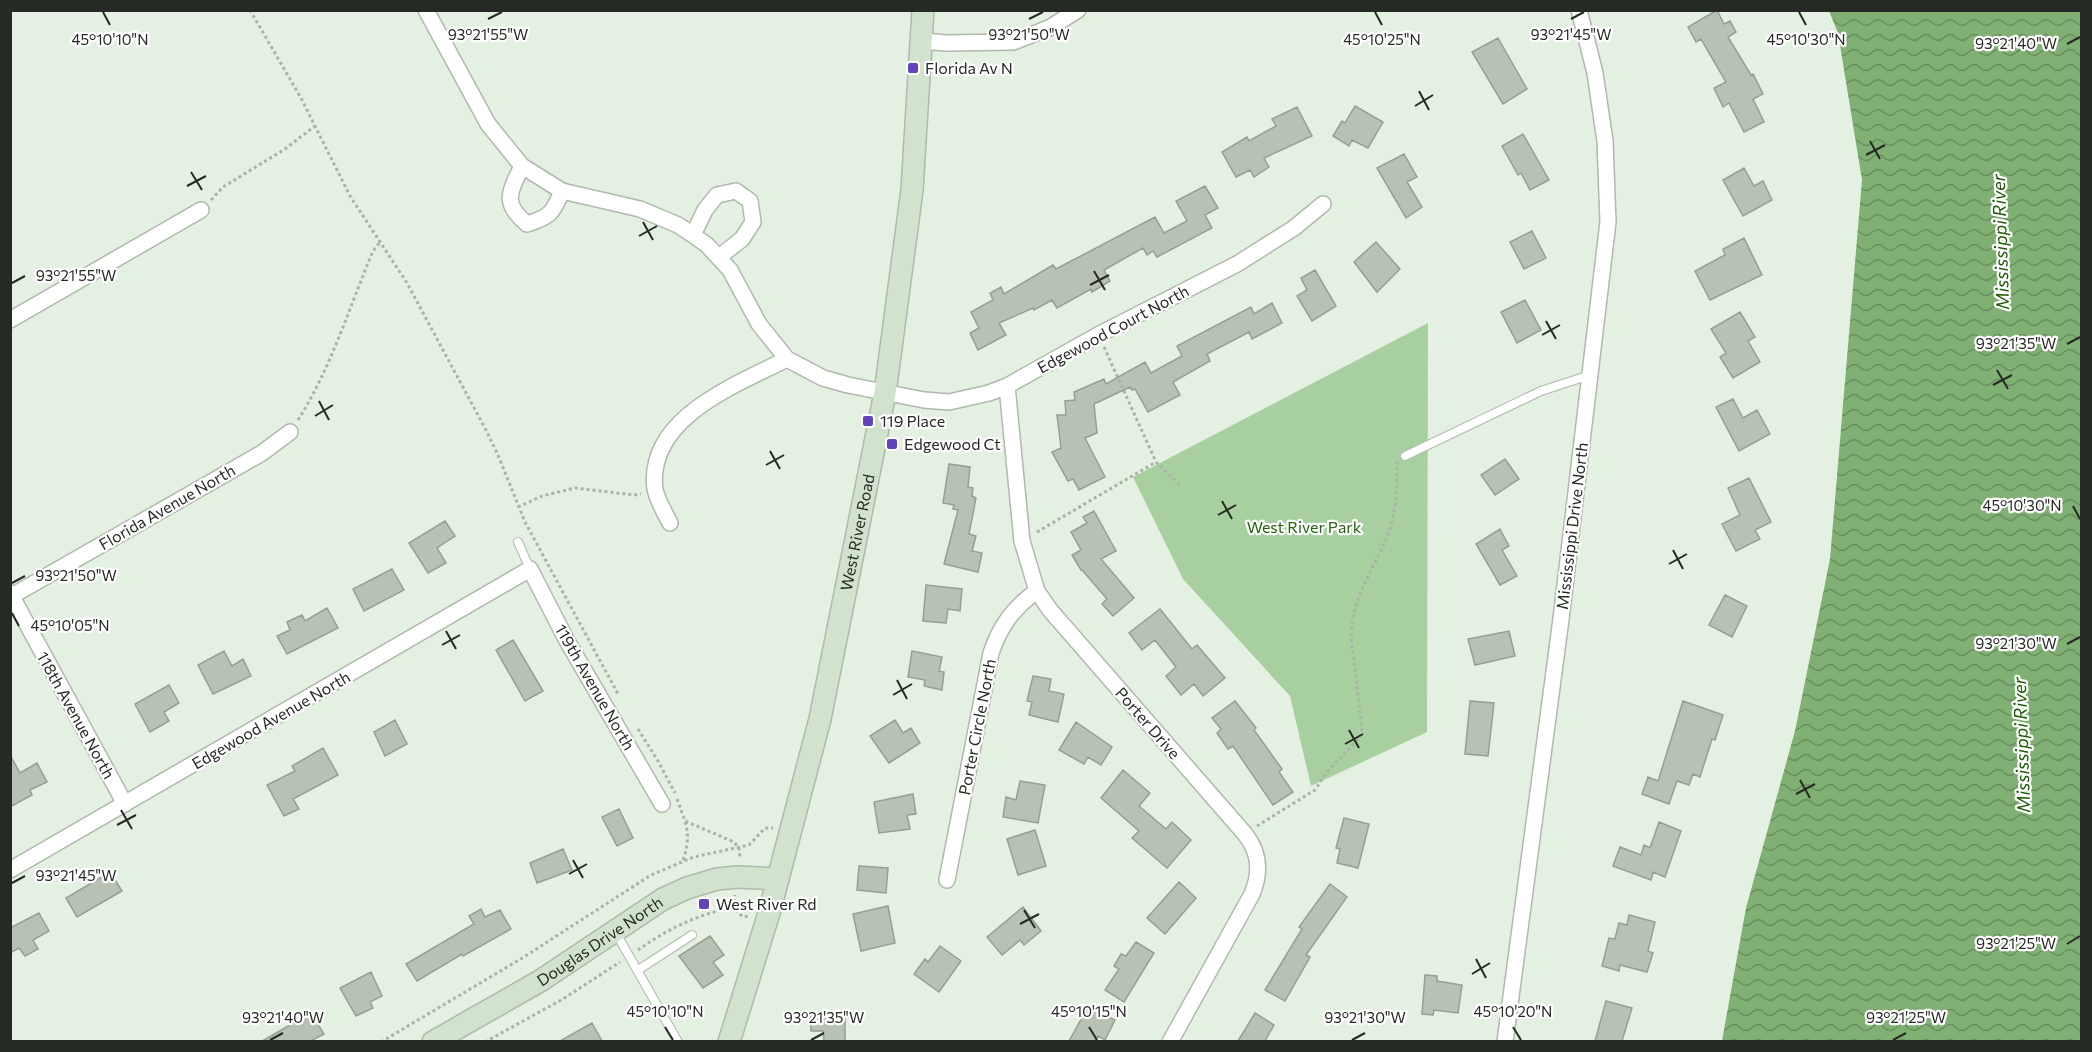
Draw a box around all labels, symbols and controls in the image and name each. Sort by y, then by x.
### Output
text: 93°21'55"W [448,25,528,43]
text: 93°21'50"W [988,25,1070,43]
text: 93°21'45"W [1531,25,1611,43]
text: 45°10'10"N [72,30,149,48]
text: 45°10'25"N [1343,30,1421,48]
text: 45°10'30"N [1766,30,1846,48]
text: 93°21'40"W [1975,34,2057,52]
place label: Florida Av N [925,58,1013,77]
marker: Florida Av N [906,61,920,75]
water label: Mississippi River [1987,173,2013,310]
text: 93°21'55"W [36,266,116,284]
street label: Edgewood Court North [1034,281,1192,377]
text: 93°21'35"W [1976,334,2056,352]
place label: 119 Place [880,411,945,430]
marker: 119 Place [861,414,875,428]
place label: Edgewood Ct [904,434,1001,453]
marker: Edgewood Ct [885,437,899,451]
street label: Mississippi Drive North [1552,441,1591,611]
street label: Florida Avenue North [95,460,238,553]
street label: West River Road [836,472,878,592]
text: 45°10'30"N [1982,496,2062,514]
park label: West River Park [1247,517,1362,536]
text: 93°21'50"W [35,566,117,584]
text: 45°10'05"N [30,616,110,634]
street label: 119th Avenue North [552,620,639,753]
text: 93°21'30"W [1975,634,2057,652]
street label: 118th Avenue North [34,648,119,782]
street label: Porter Circle North [954,657,999,797]
street label: Edgewood Avenue North [188,666,353,773]
water label: Mississippi River [2008,676,2034,813]
street label: Porter Drive [1112,683,1185,762]
text: 93°21'45"W [36,866,116,884]
street label: Douglas Drive North [533,892,666,990]
place label: West River Rd [716,894,817,913]
marker: West River Rd [697,897,711,911]
text: 93°21'25"W [1976,934,2056,952]
text: 45°10'10"N [627,1002,704,1020]
text: 45°10'15"N [1051,1002,1127,1020]
text: 45°10'20"N [1474,1002,1552,1020]
text: 93°21'40"W [242,1008,324,1026]
text: 93°21'35"W [784,1008,864,1026]
text: 93°21'30"W [1324,1008,1406,1026]
text: 93°21'25"W [1866,1008,1946,1026]

